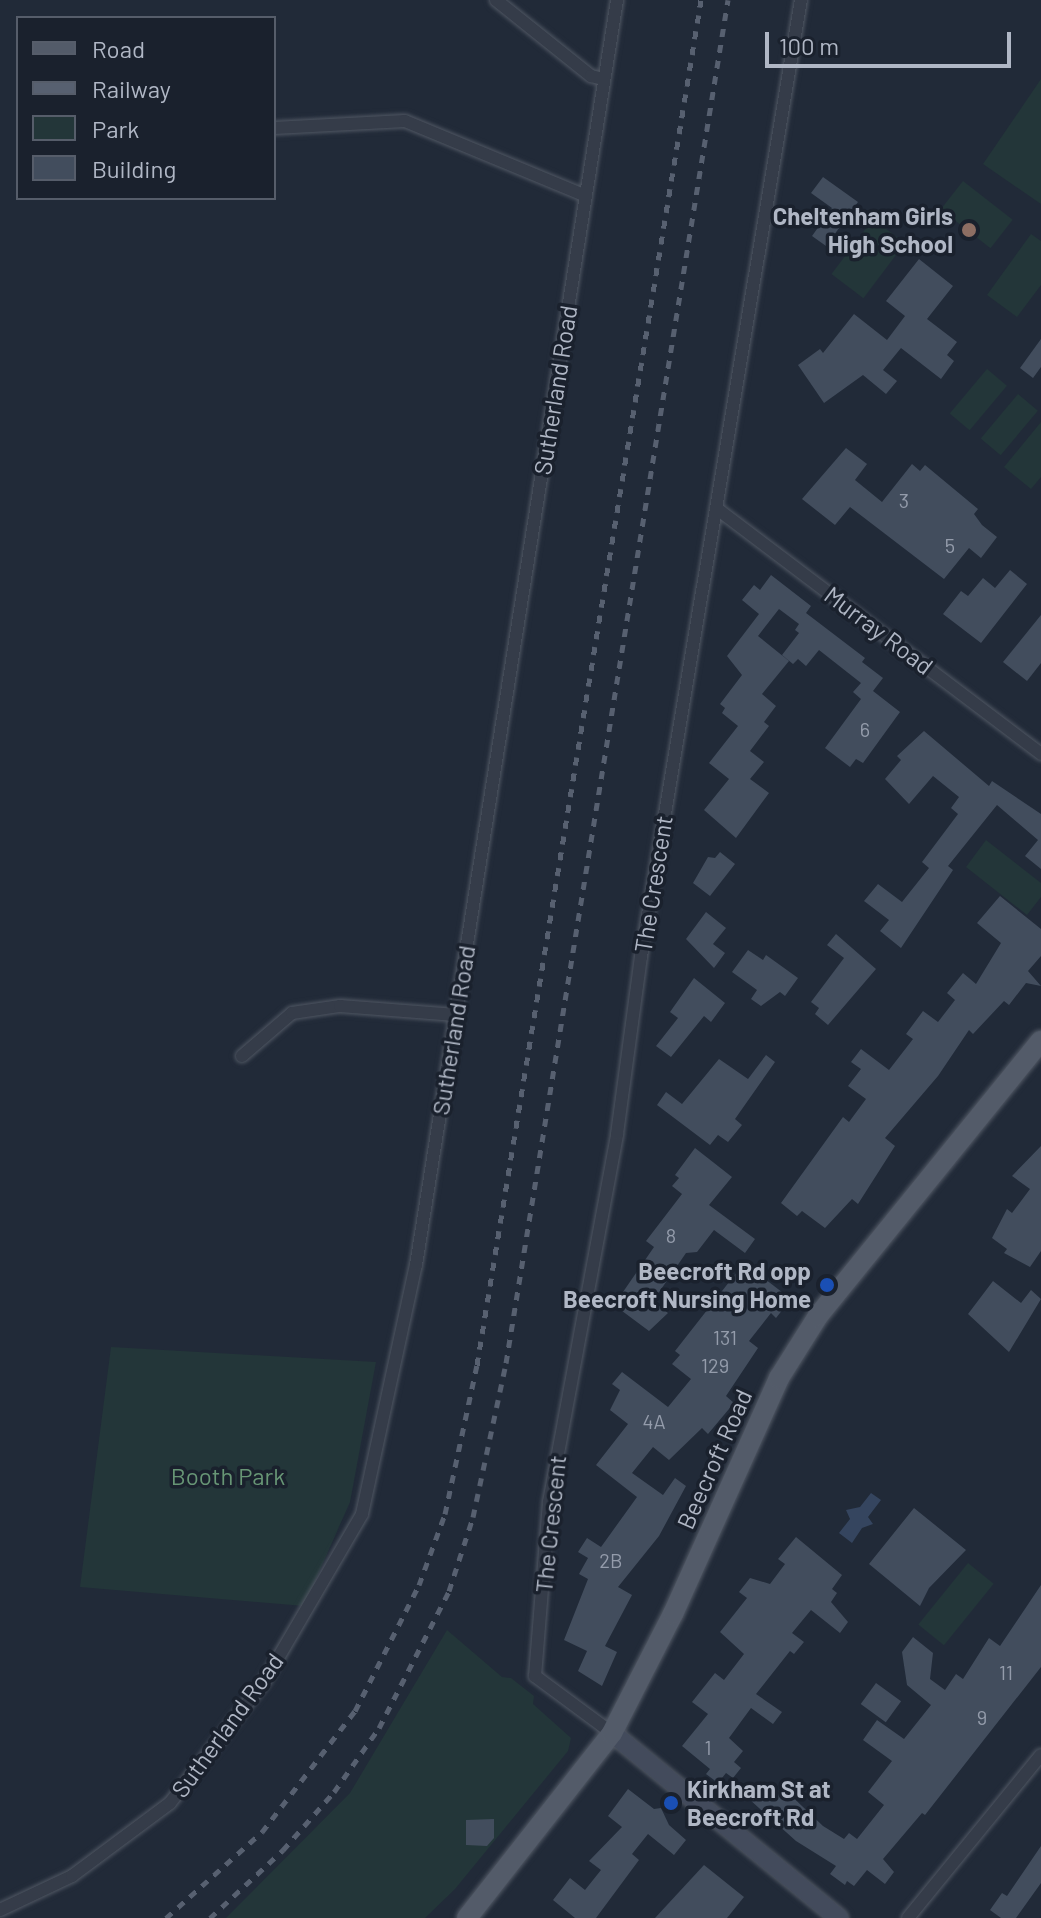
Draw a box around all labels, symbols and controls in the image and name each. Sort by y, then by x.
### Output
legend [16,16,276,200]
scale bar [769,16,1015,66]
text: 100 m [779,31,839,60]
text: Road [92,34,145,63]
text: Railway [92,74,171,103]
text: Park [92,114,139,143]
text: Building [92,154,176,183]
place label: Cheltenham Girls High School [773,202,953,258]
marker: Cheltenham Girls High School [960,221,978,239]
street label: Sutherland Road [527,303,583,477]
house number: 3 [899,488,909,512]
house number: 5 [945,533,955,557]
street label: Murray Road [819,580,939,680]
house number: 6 [860,717,870,741]
street label: The Crescent [628,814,678,954]
street label: Sutherland Road [425,943,481,1117]
house number: 8 [666,1223,676,1247]
place label: Beecroft Rd opp Beecroft Nursing Home [563,1257,811,1313]
marker: Beecroft Rd opp Beecroft Nursing Home [818,1276,836,1294]
house number: 131 [713,1325,737,1349]
house number: 129 [701,1353,729,1377]
street label: Beecroft Road [670,1385,758,1533]
house number: 4A [642,1409,666,1433]
street label: The Crescent [528,1454,572,1594]
park label: Booth Park [171,1462,285,1490]
house number: 2B [599,1548,623,1572]
street label: Sutherland Road [165,1647,289,1803]
house number: 11 [999,1660,1013,1684]
house number: 9 [977,1705,987,1729]
house number: 1 [705,1735,711,1759]
place label: Kirkham St at Beecroft Rd [687,1775,830,1831]
marker: Kirkham St at Beecroft Rd [662,1794,680,1812]

